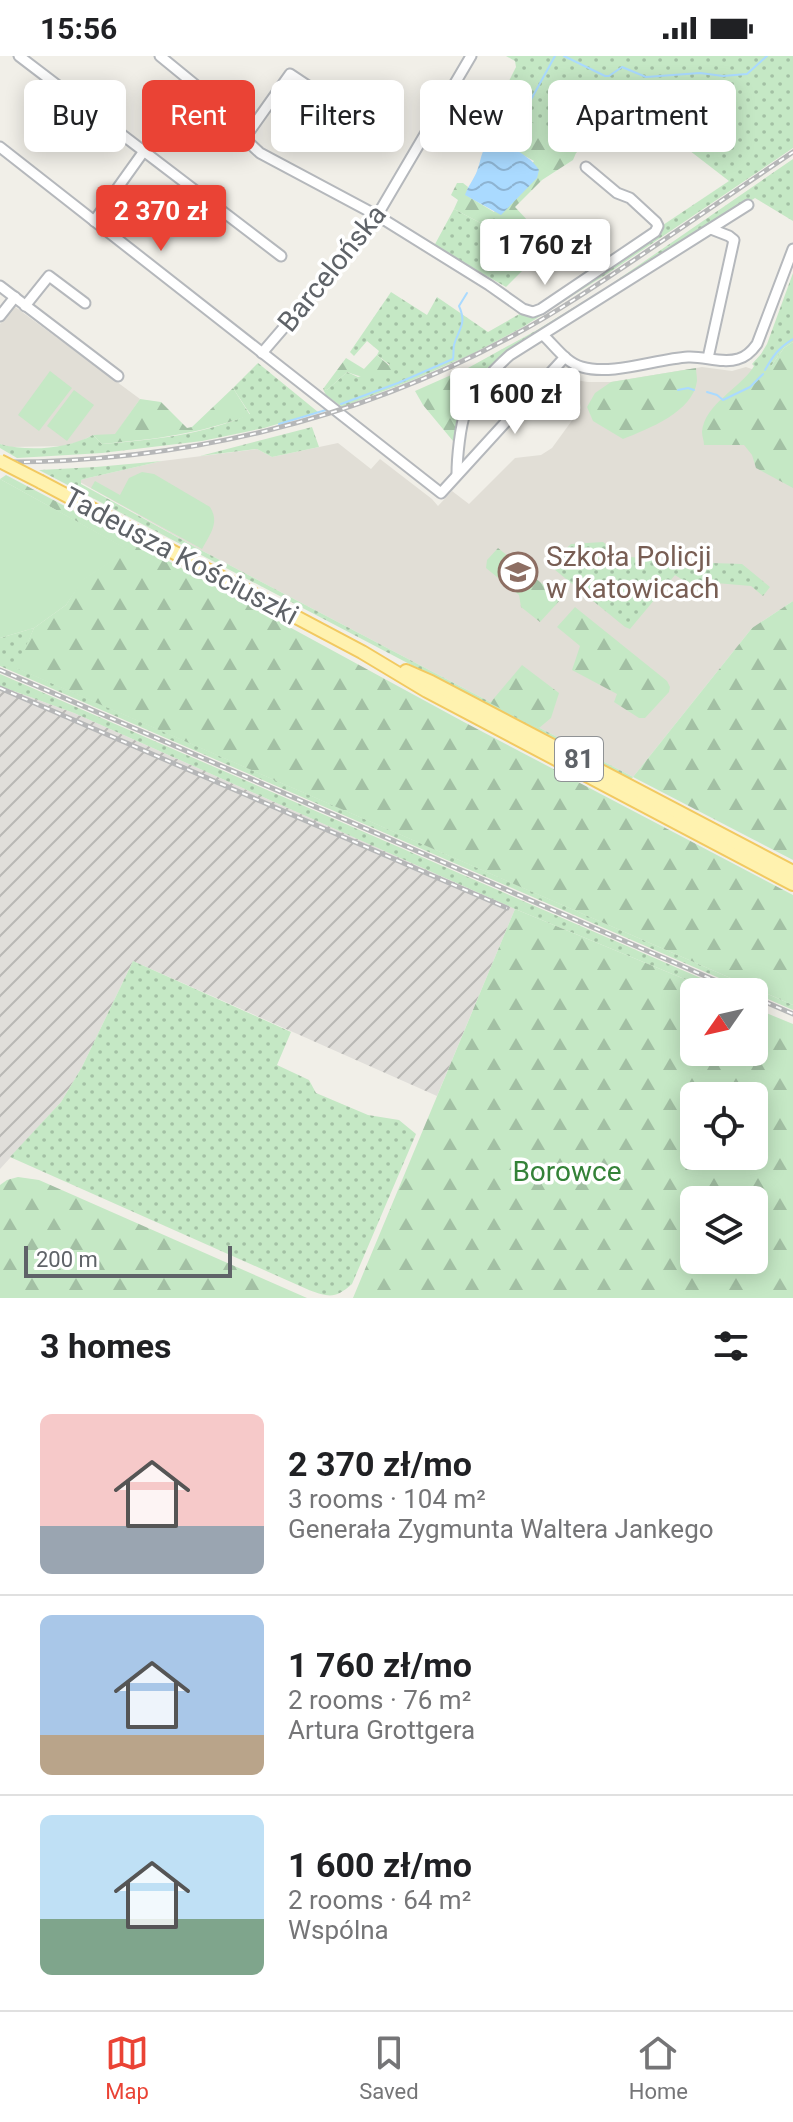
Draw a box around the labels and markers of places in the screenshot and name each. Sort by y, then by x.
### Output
pin: 2 370 zł [78,185,244,253]
pin: 1 760 zł [462,219,628,287]
pin: 1 600 zł [432,368,598,436]
place label: Szkoła Policji w Katowicach [546,540,719,605]
school or university icon: Szkoła Policji w Katowicach [497,551,539,593]

